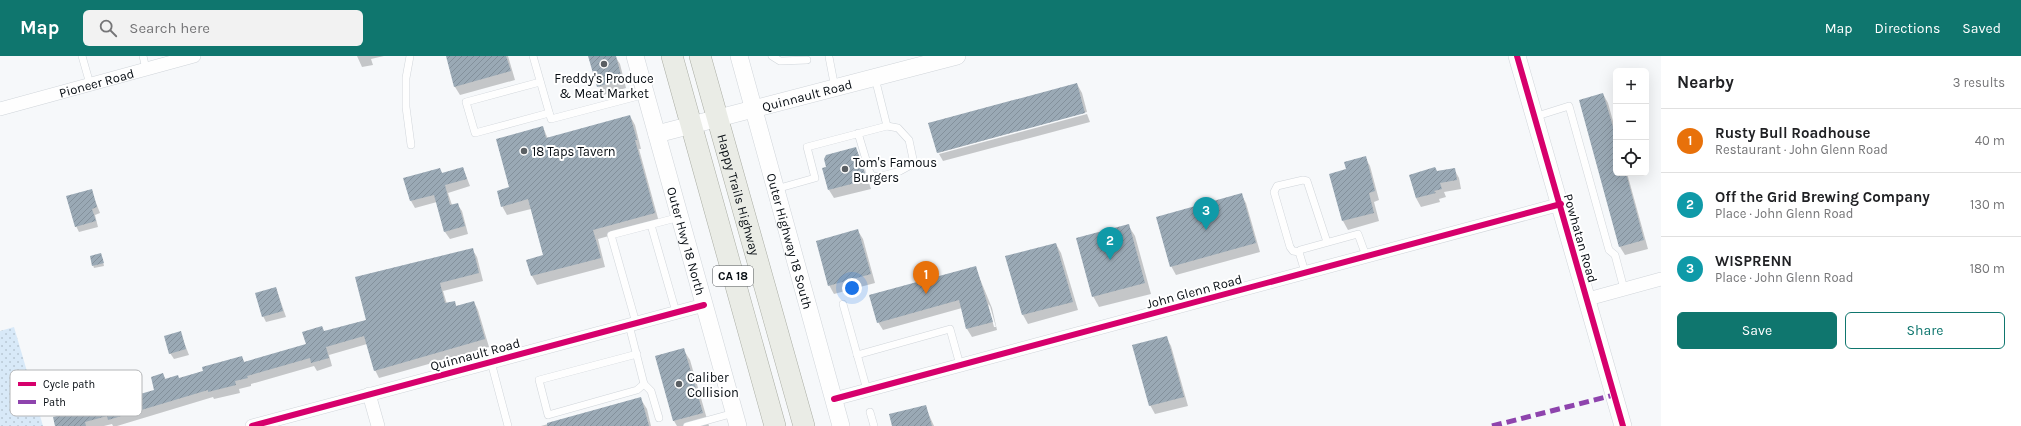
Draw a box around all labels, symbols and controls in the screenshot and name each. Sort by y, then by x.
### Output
search box [83,10,363,46]
text: Map [20,17,59,39]
icon: search [97,17,119,39]
text: Search here [129,19,210,37]
text: Map [1825,20,1853,37]
text: Directions [1875,20,1940,37]
text: Saved [1962,20,2001,37]
marker: Freddy's Produce & Meat Market [599,59,609,69]
street label: Pioneer Road [57,66,136,101]
map controls [1613,68,1649,176]
button: + [1613,68,1649,104]
place label: Freddy's Produce & Meat Market [554,71,654,101]
text: Nearby [1677,72,1734,92]
text: 3 results [1953,75,2005,90]
street label: Quinnault Road [760,77,854,114]
button: − [1613,104,1649,140]
text: Rusty Bull Roadhouse [1715,124,1871,142]
street label: Happy Trails Highway [714,132,763,257]
text: 1 [1688,133,1692,148]
text: 40 m [1975,133,2005,148]
button: locate [1613,140,1649,176]
text: Restaurant · John Glenn Road [1715,142,1888,157]
place label: 18 Taps Tavern [532,144,616,159]
marker: 18 Taps Tavern [519,146,529,156]
place label: Tom's Famous Burgers [853,155,937,185]
marker: Tom's Famous Burgers [840,164,850,174]
street label: Outer Highway 18 South [764,172,815,311]
street label: Outer Hwy 18 North [664,185,708,297]
text: Off the Grid Brewing Company [1715,188,1930,206]
street label: Powhatan Road [1561,192,1600,284]
pin: 3 [1193,197,1219,230]
text: 2 [1686,197,1694,212]
text: 130 m [1970,197,2005,212]
text: Place · John Glenn Road [1715,206,1853,221]
pin: 2 [1097,227,1123,260]
text: WISPRENN [1715,252,1792,270]
pin: 1 [913,261,939,294]
text: 3 [1686,261,1694,276]
text: 180 m [1970,261,2005,276]
road number: CA 18 [713,266,753,286]
text: Place · John Glenn Road [1715,270,1853,285]
street label: John Glenn Road [1145,271,1244,311]
your location [842,278,862,298]
button: Save [1677,312,1837,349]
button: Share [1845,312,2005,349]
street label: Quinnault Road [429,335,522,374]
legend [10,370,142,416]
place label: Caliber Collision [687,370,739,400]
text: Cycle path [43,378,95,391]
marker: Caliber Collision [674,379,684,389]
text: Path [43,396,66,409]

